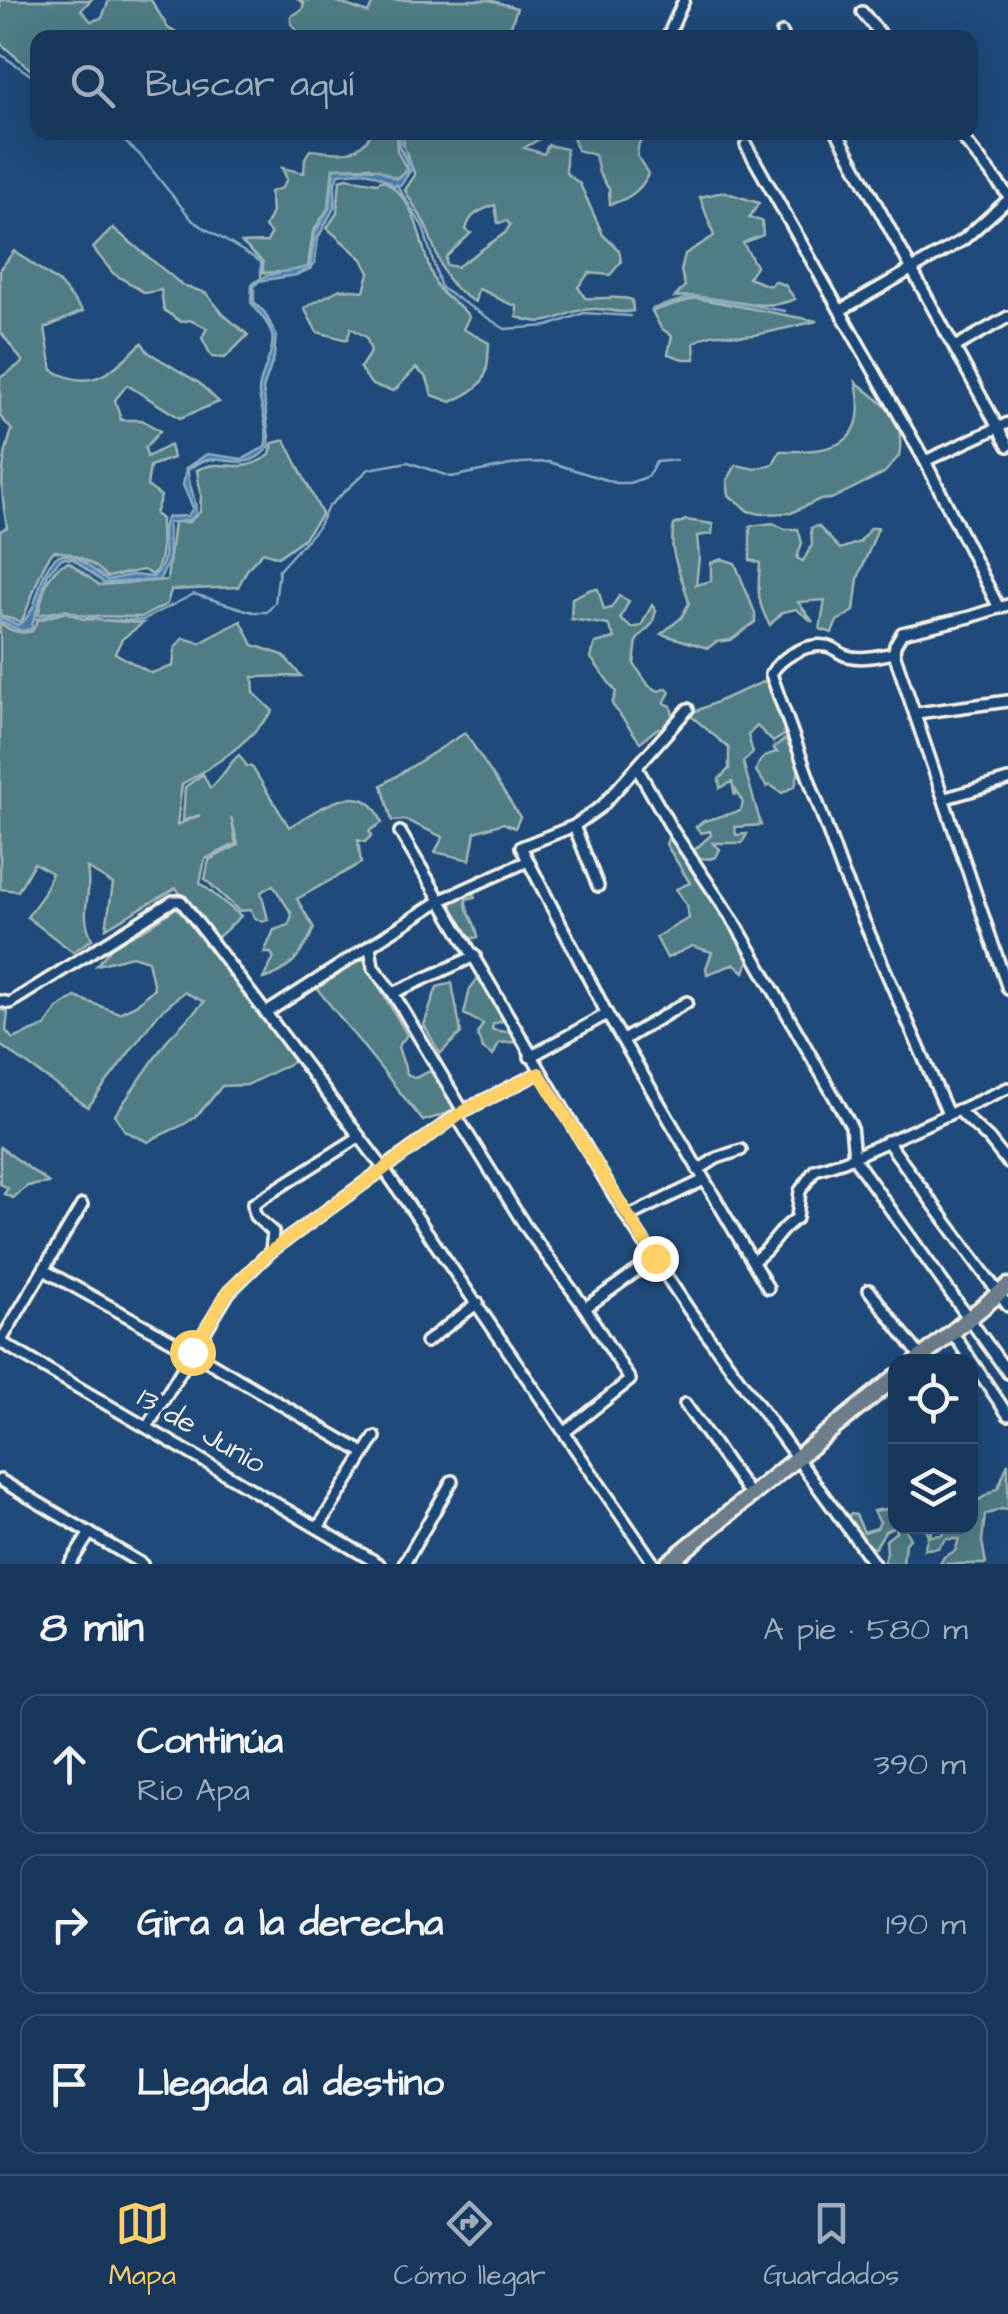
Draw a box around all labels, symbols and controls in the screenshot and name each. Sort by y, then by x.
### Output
search box [30,30,978,140]
icon: search [65,58,120,113]
text: Buscar aquí [145,59,354,111]
route end [633,1236,679,1282]
route start [170,1330,216,1376]
map controls [888,1354,978,1534]
button: locate [888,1354,978,1444]
street label: 13 de Junio [129,1377,274,1485]
button: layers [888,1444,978,1534]
text: 8 min [40,1600,144,1658]
text: A pie · 580 m [763,1607,968,1652]
text: Continúa [137,1716,283,1768]
icon: ahead [42,1737,97,1792]
text: 390 m [874,1742,966,1787]
text: Rio Apa [137,1768,250,1813]
icon: right [42,1897,97,1952]
text: Gira a la derecha [137,1898,443,1950]
text: 190 m [886,1902,966,1947]
icon: arrive [42,2057,97,2112]
text: Llegada al destino [137,2058,444,2110]
tab: Mapa [109,2196,176,2295]
tab: Cómo llegar [393,2196,546,2295]
tab: Guardados [763,2196,899,2295]

